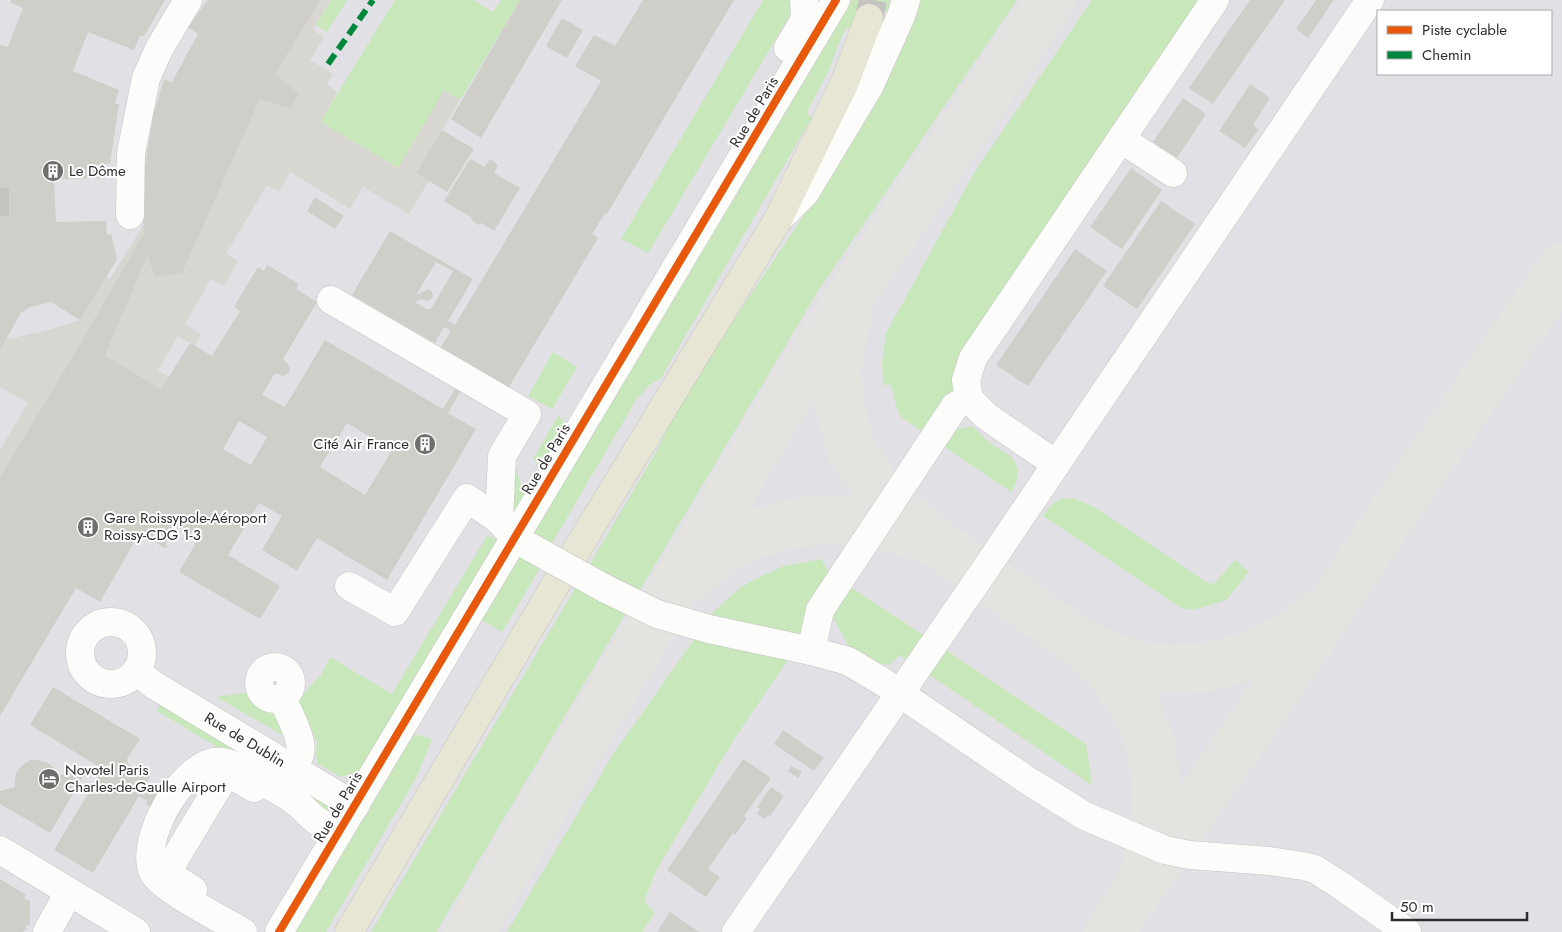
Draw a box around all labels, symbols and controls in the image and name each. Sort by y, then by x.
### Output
legend [1377,10,1552,75]
text: Piste cyclable [1422,19,1507,41]
text: Chemin [1422,44,1471,66]
street label: Rue de Paris [724,72,784,152]
building icon: Le Dôme [41,159,65,183]
place label: Le Dôme [69,160,126,182]
street label: Rue de Paris [516,419,576,499]
building icon: Cité Air France [413,432,437,456]
place label: Cité Air France [313,433,409,455]
place label: Gare Roissypole-Aéroport Roissy-CDG 1-3 [104,507,267,546]
building icon: Gare Roissypole-Aéroport Roissy-CDG 1-3 [76,515,100,539]
street label: Rue de Dublin [200,707,290,773]
place label: Novotel Paris Charles-de-Gaulle Airport [65,759,226,798]
hotel icon: Novotel Paris Charles-de-Gaulle Airport [37,767,61,791]
street label: Rue de Paris [308,767,368,847]
scale bar [1392,890,1527,922]
text: 50 m [1400,896,1434,918]

